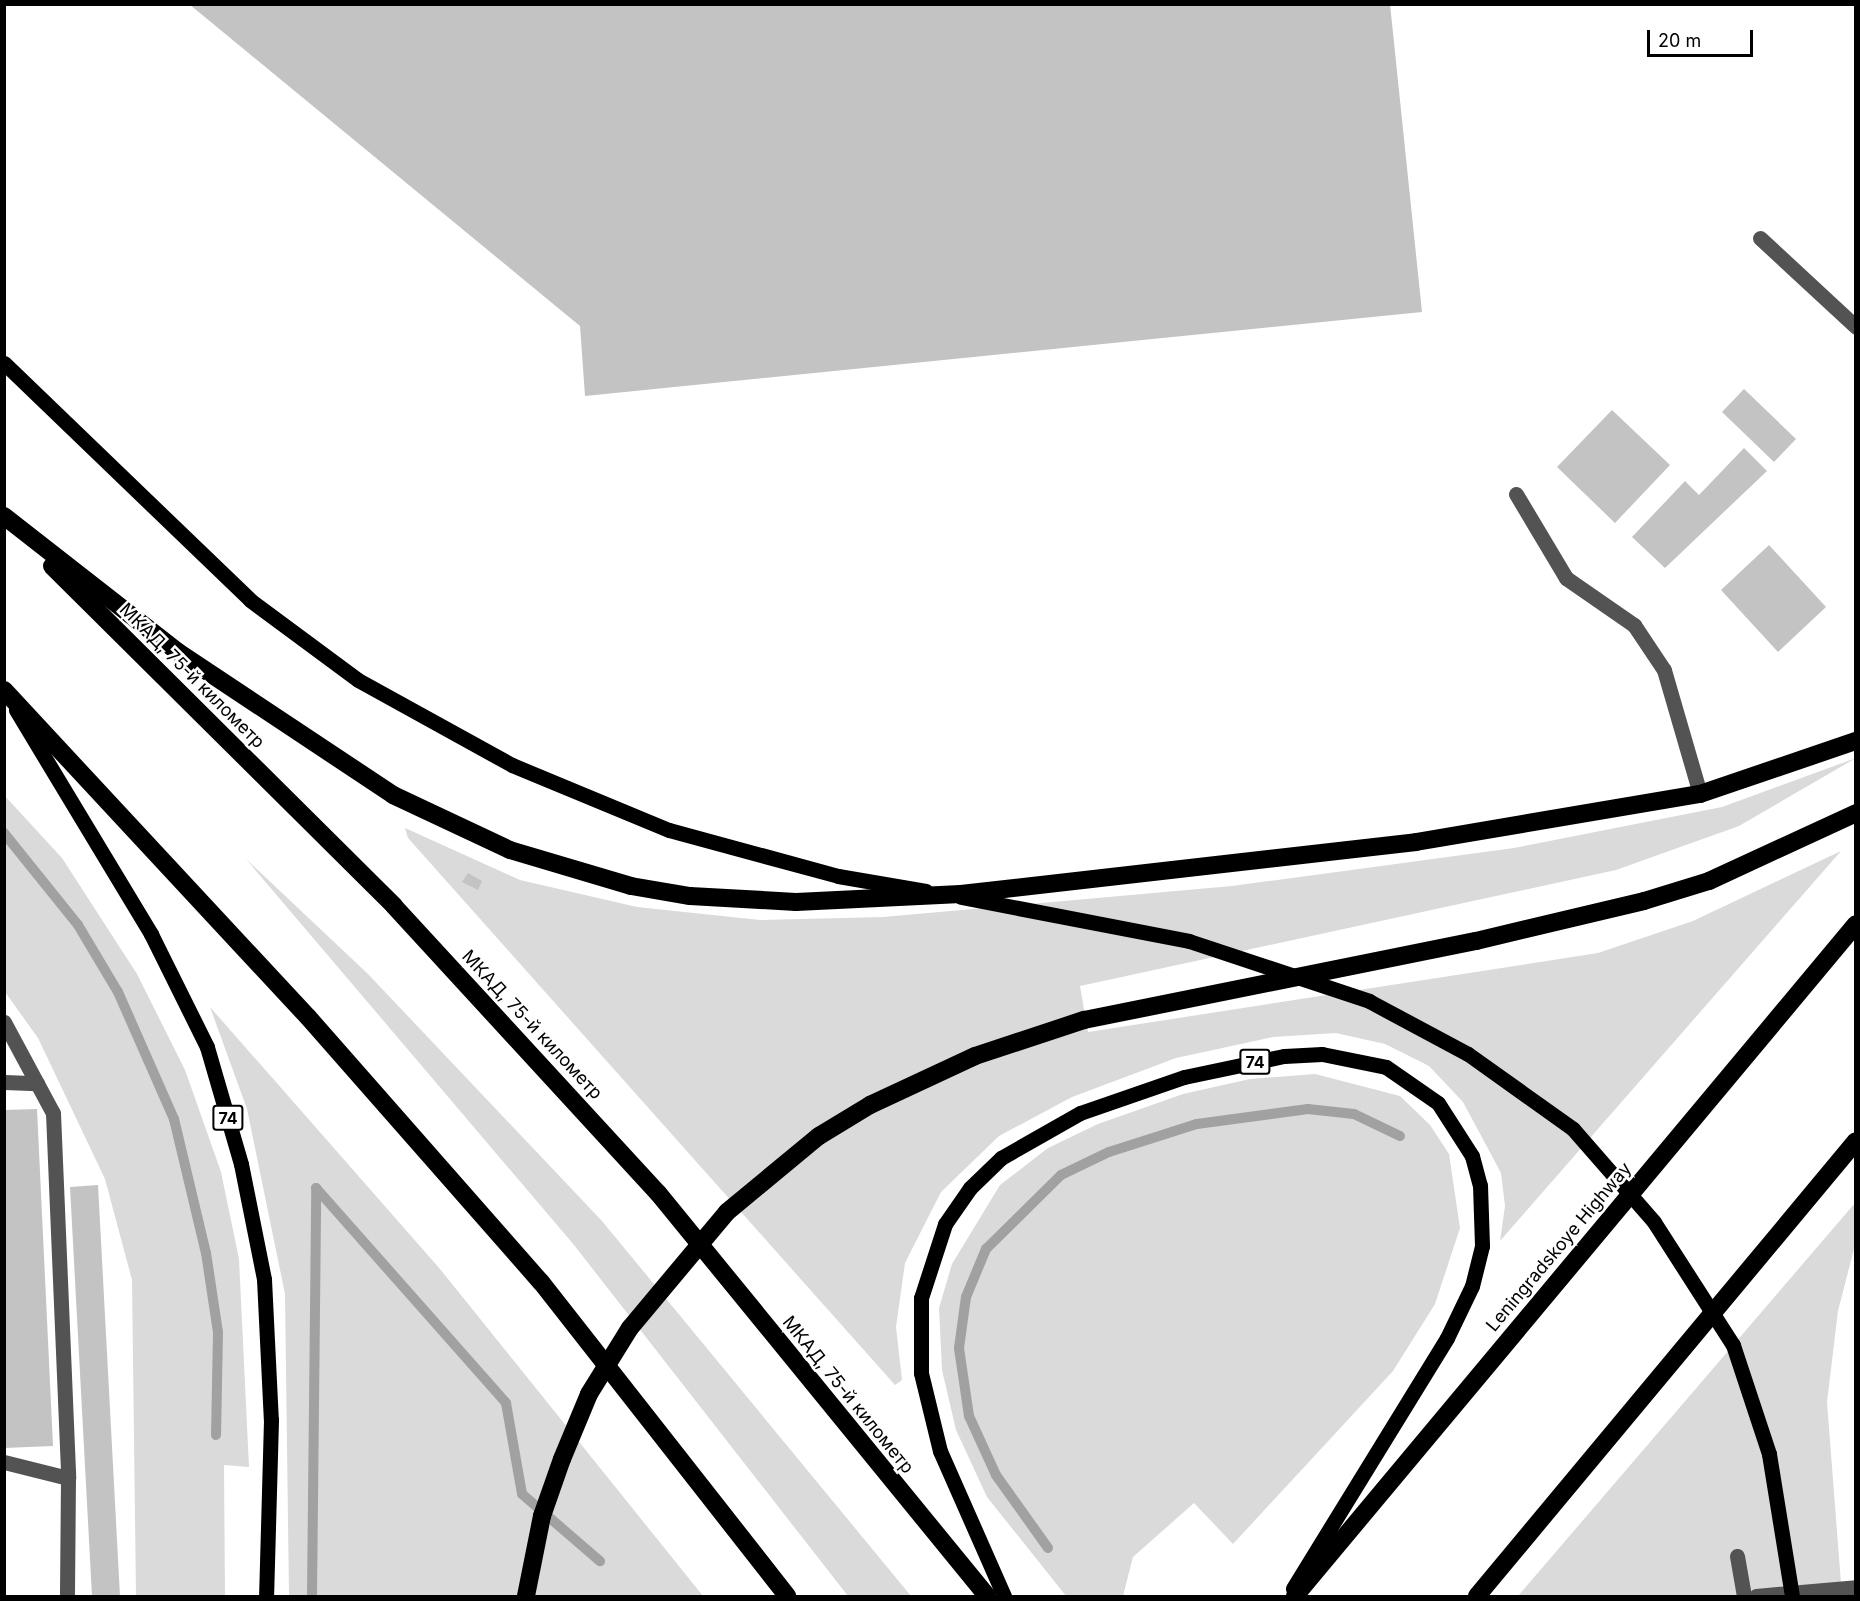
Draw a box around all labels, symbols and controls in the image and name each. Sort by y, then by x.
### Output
scale bar [1650,18,1756,56]
text: 20 m [1658,30,1701,51]
street label: МКАД, 75-й километр [115,599,269,753]
street label: МКАД, 75-й километр [457,946,607,1104]
road number: 74 [1238,1049,1272,1075]
road number: 74 [212,1105,244,1131]
street label: Leningradskoye Highway [1482,1158,1636,1336]
street label: МКАД, 75-й километр [778,1312,918,1478]

